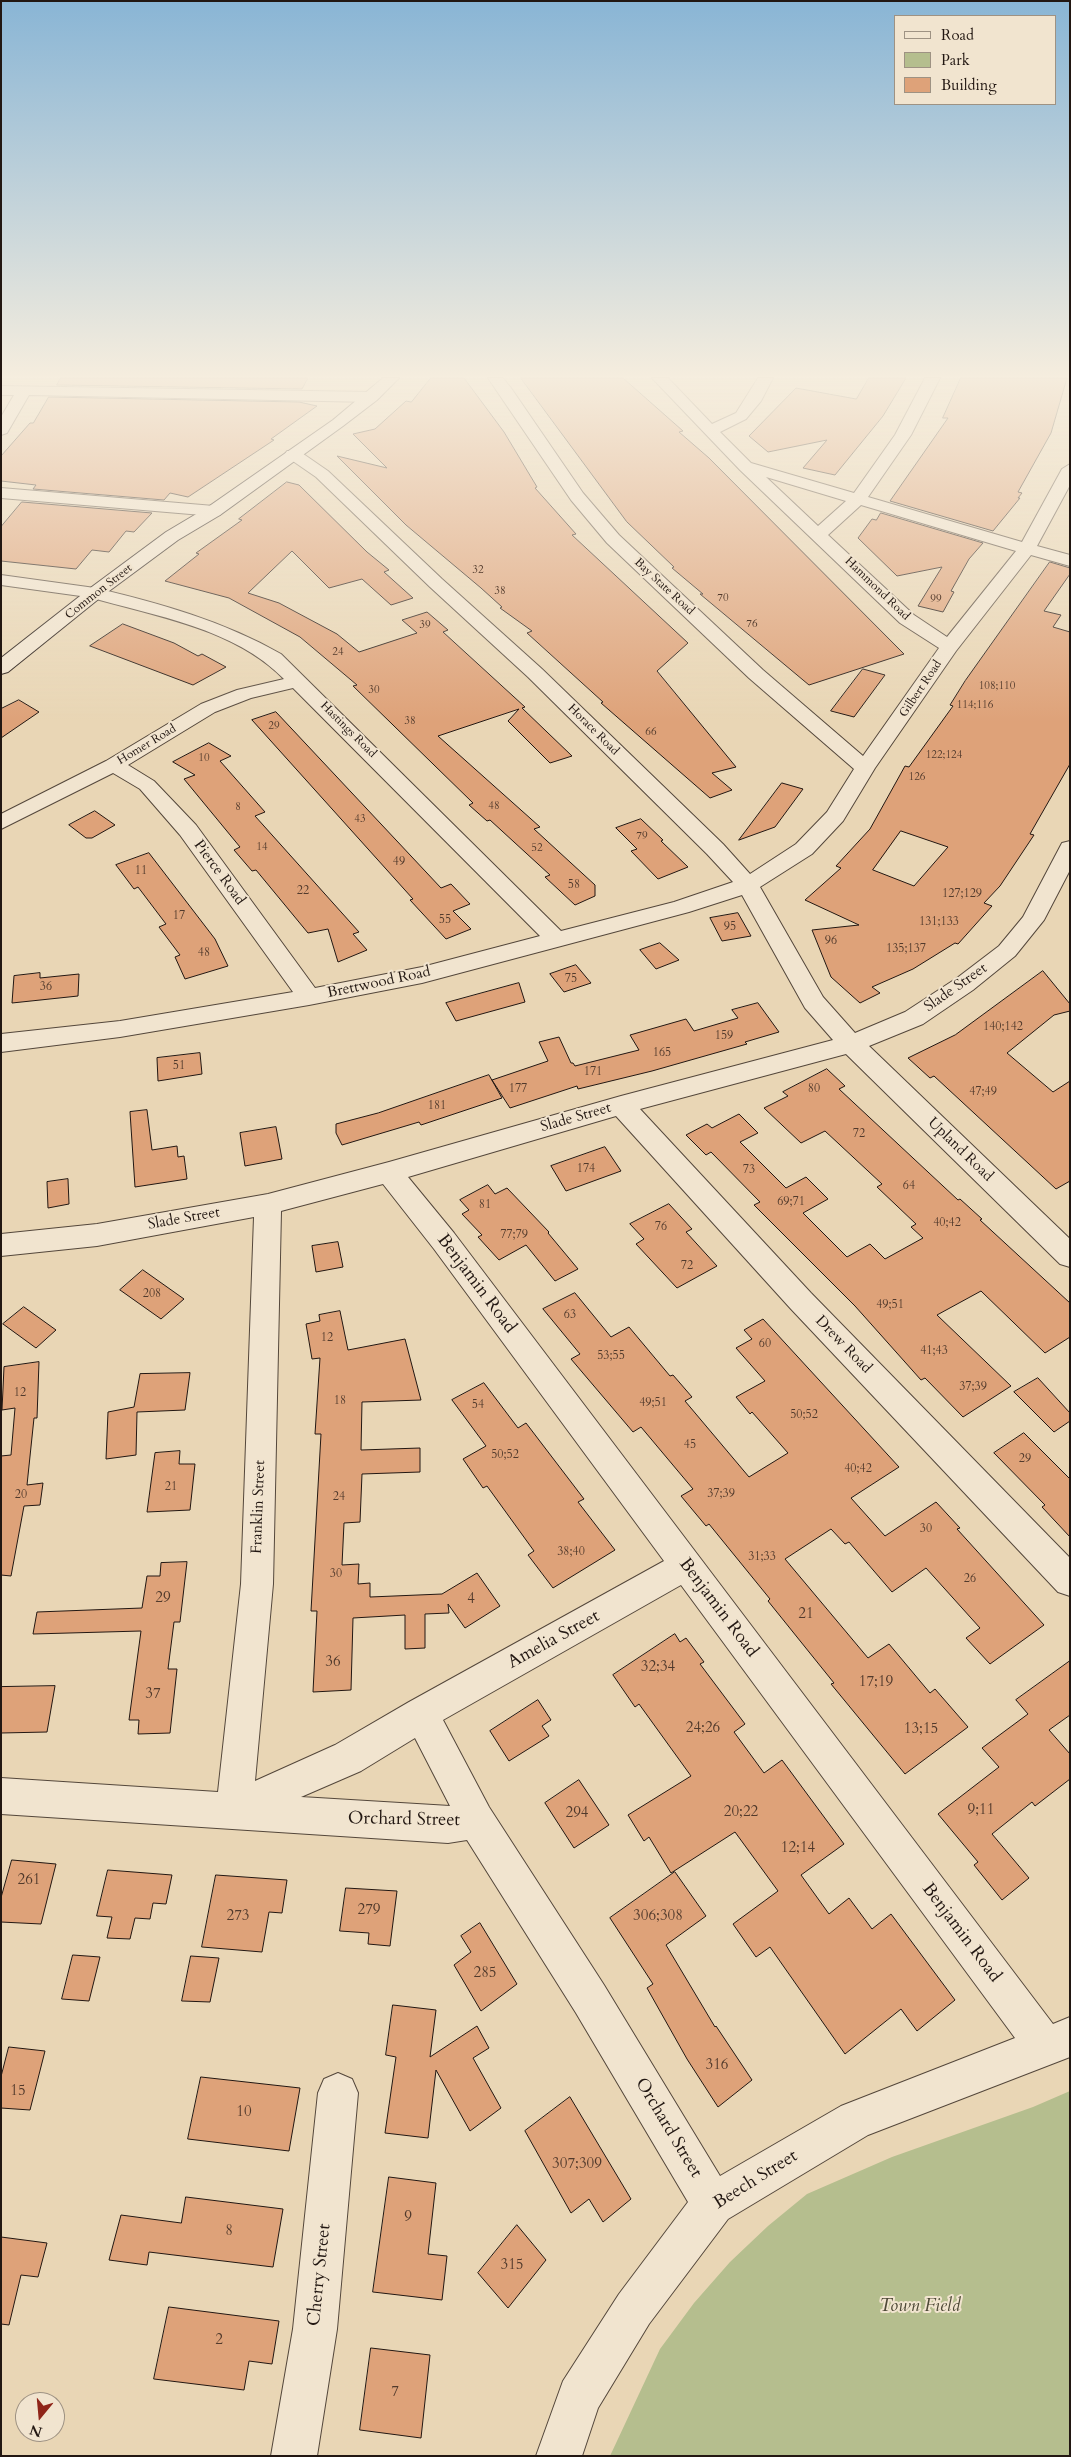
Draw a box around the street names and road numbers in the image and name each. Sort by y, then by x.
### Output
street label: Hammond Road [841,554,913,624]
street label: Bay State Road [631,556,697,618]
street label: Common Street [63,561,135,623]
street label: Gilbert Road [897,658,945,720]
street label: Hastings Road [317,699,379,761]
street label: Horace Road [564,701,622,759]
street label: Homer Road [115,722,179,768]
street label: Pierce Road [189,837,249,909]
street label: Slade Street [921,960,991,1016]
street label: Brettwood Road [326,963,432,1003]
street label: Slade Street [539,1099,613,1137]
street label: Upland Road [924,1114,996,1186]
street label: Slade Street [147,1204,221,1234]
street label: Benjamin Road [432,1230,520,1338]
street label: Drew Road [811,1312,875,1378]
street label: Franklin Street [248,1460,270,1554]
street label: Benjamin Road [674,1554,762,1662]
street label: Amelia Street [504,1606,604,1674]
street label: Orchard Street [348,1808,460,1832]
street label: Benjamin Road [917,1879,1005,1987]
street label: Orchard Street [630,2074,706,2182]
street label: Beech Street [710,2146,802,2214]
street label: Cherry Street [304,2223,336,2327]

